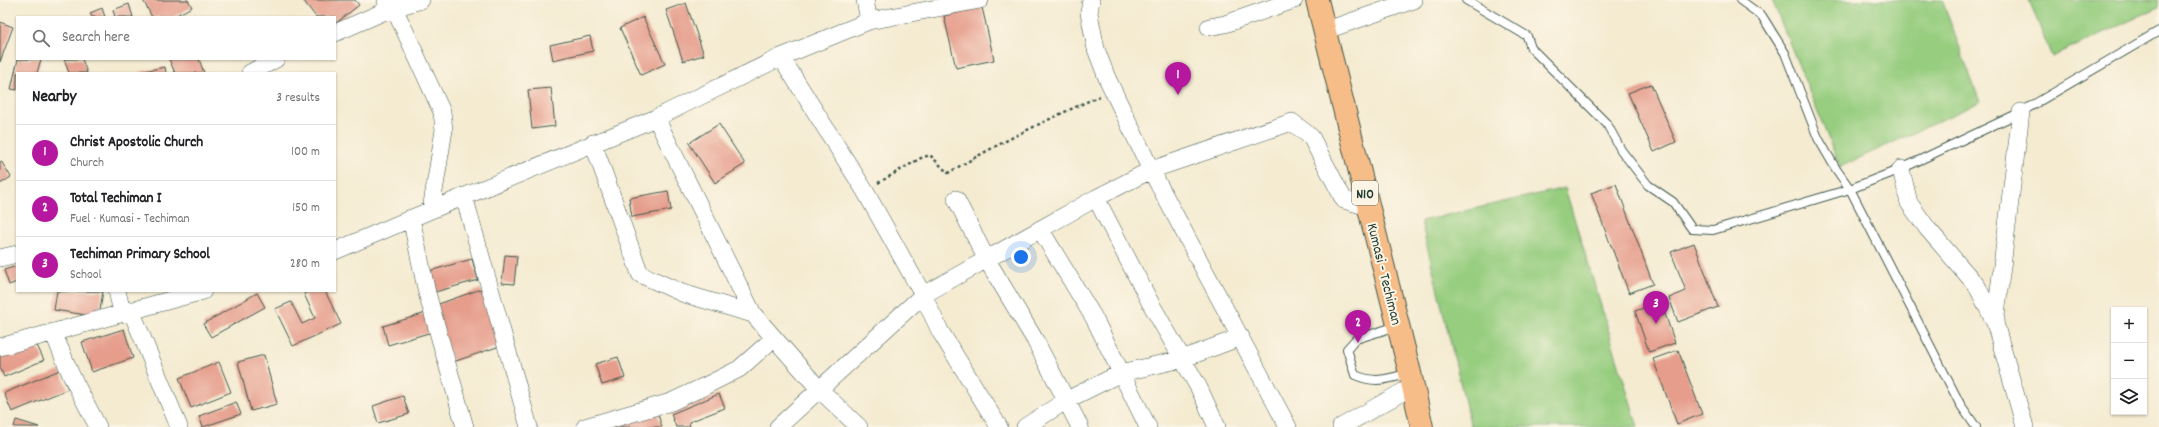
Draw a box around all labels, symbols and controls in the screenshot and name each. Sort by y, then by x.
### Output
search box [16,16,336,60]
icon: search [30,27,52,49]
text: Search here [62,27,130,49]
pin: 1 [1165,62,1191,95]
text: Nearby [32,86,76,110]
text: 3 results [276,89,320,108]
text: Christ Apostolic Church [70,132,203,154]
text: 1 [44,143,46,162]
text: 100 m [291,143,320,162]
text: Church [70,154,104,173]
road number: N10 [1352,181,1378,205]
text: Total Techiman I [70,188,162,210]
text: 2 [42,199,48,218]
text: 150 m [292,199,320,218]
text: Fuel · Kumasi - Techiman [70,210,190,229]
street label: Kumasi - Techiman [1360,221,1406,328]
text: Techiman Primary School [70,244,210,266]
your location [1011,247,1031,267]
text: 3 [42,255,48,274]
text: 280 m [290,255,320,274]
text: School [70,266,102,285]
pin: 3 [1643,291,1669,324]
map controls [2111,307,2147,415]
button: + [2111,307,2147,343]
pin: 2 [1345,310,1371,343]
button: − [2111,343,2147,379]
button: layers [2111,379,2147,415]

